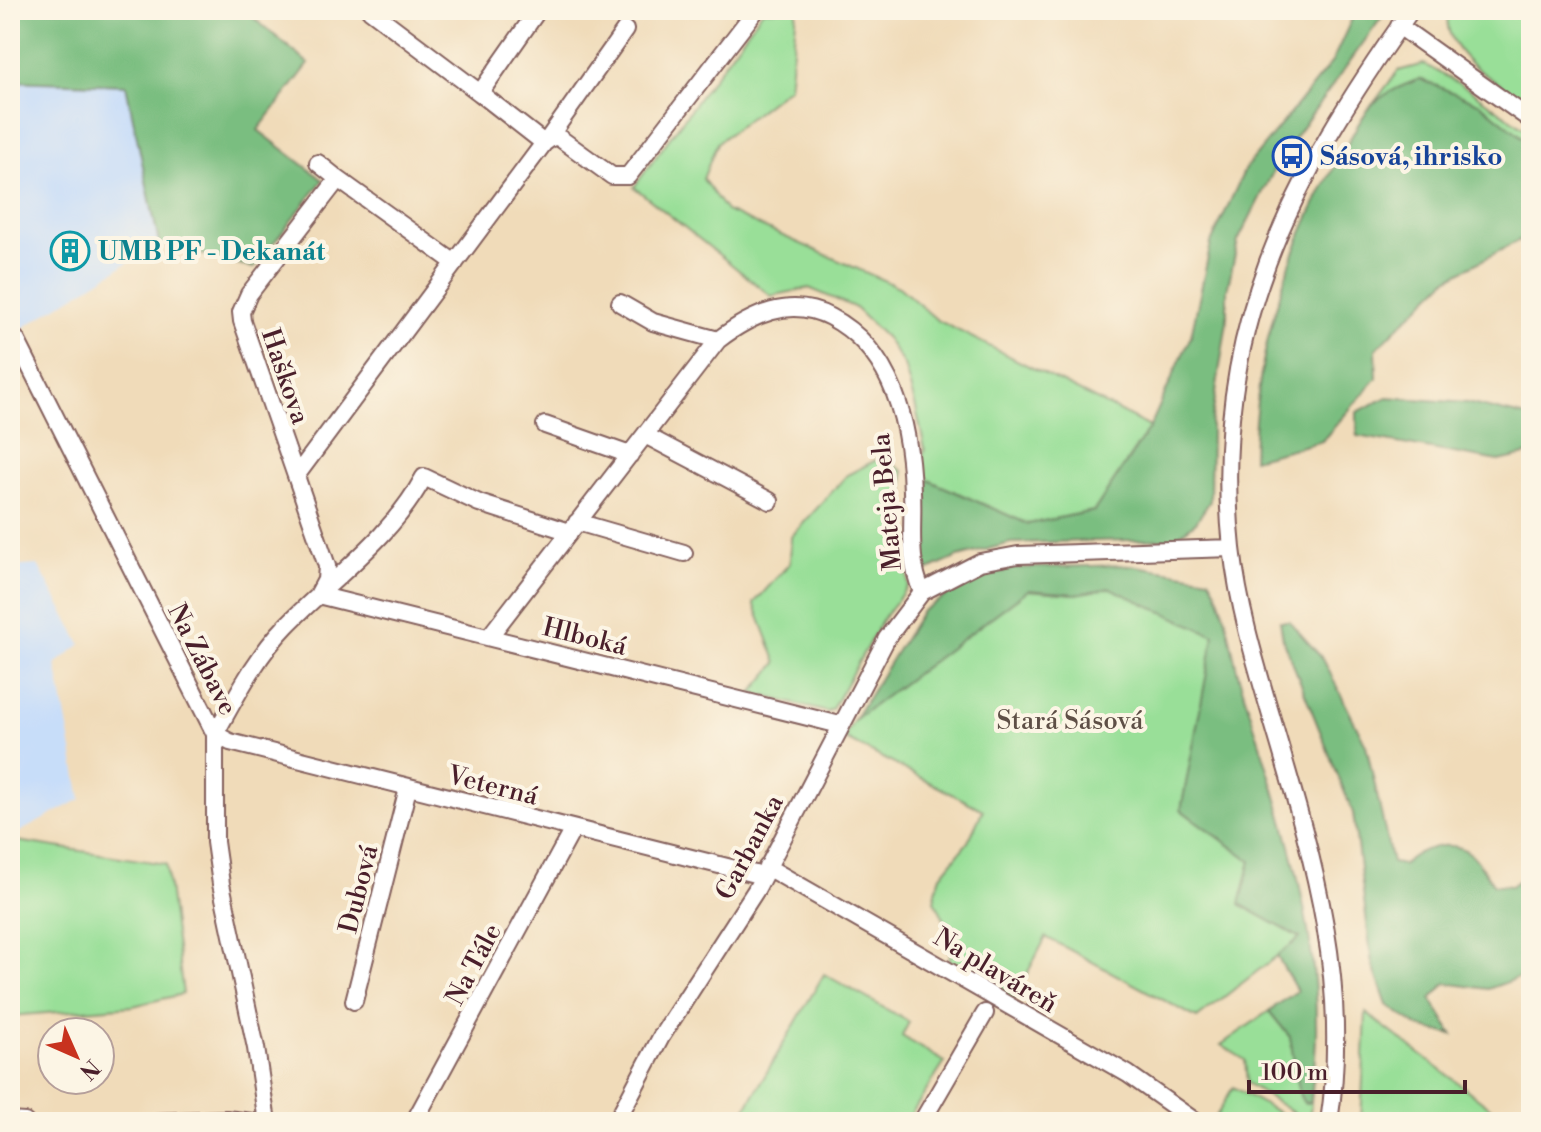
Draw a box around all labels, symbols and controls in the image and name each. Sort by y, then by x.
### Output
bus stop icon: Sásová, ihrisko [1271,135,1313,177]
place label: Sásová, ihrisko [1320,141,1503,173]
building icon: UMB PF - Dekanát [49,230,91,272]
place label: UMB PF - Dekanát [98,236,326,268]
street label: Haškova [254,324,317,429]
street label: Mateja Bela [865,431,909,572]
street label: Na Zábave [160,598,244,721]
street label: Hlboká [539,611,631,663]
park label: Stará Sásová [997,705,1144,737]
street label: Veterná [443,759,542,813]
street label: Garbanka [709,789,791,905]
street label: Dubová [333,841,386,937]
street label: Na Tále [439,918,509,1011]
street label: Na plaváreň [928,921,1063,1020]
north arrow [36,1016,116,1096]
scale bar [1249,1044,1465,1094]
text: N [73,1053,105,1085]
text: 100 m [1261,1058,1328,1088]

